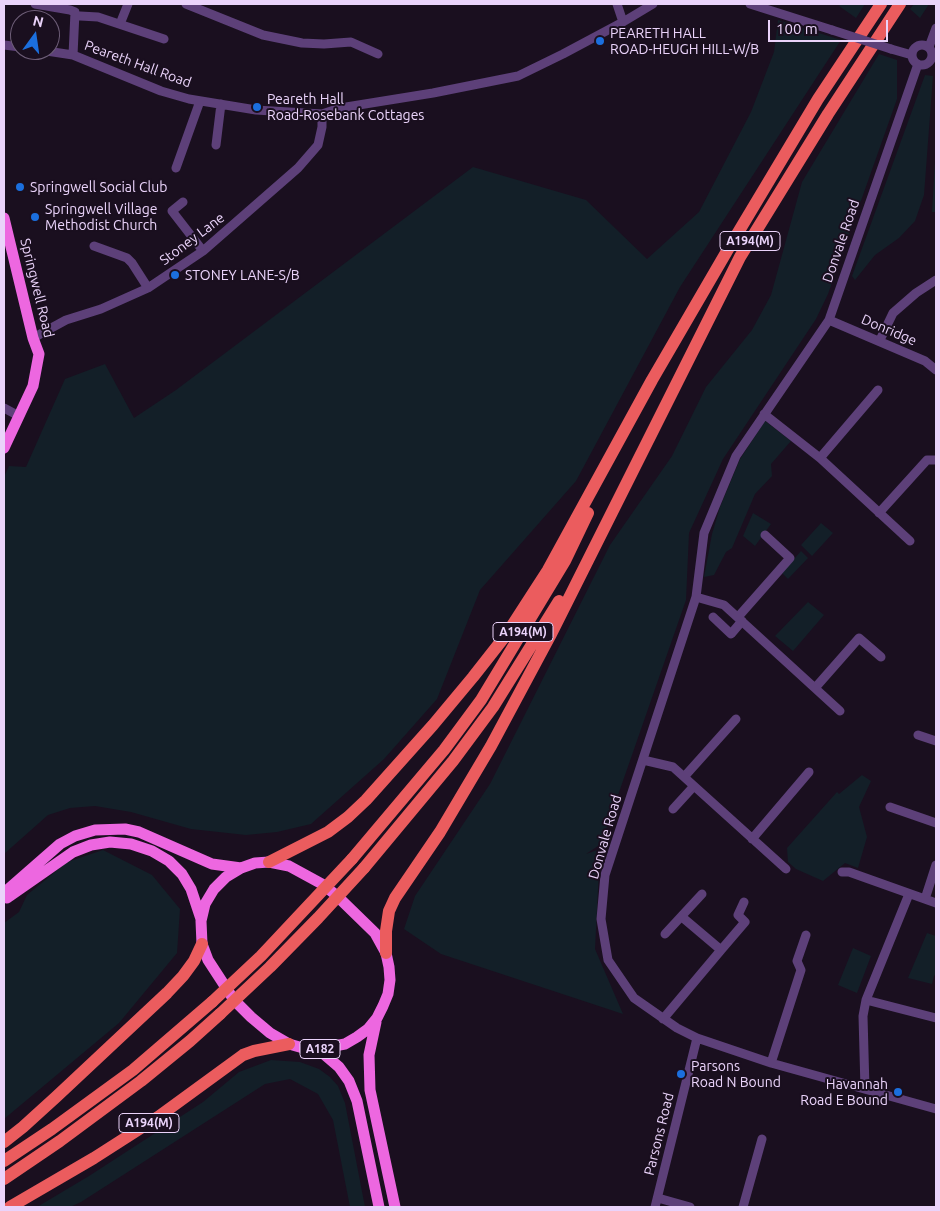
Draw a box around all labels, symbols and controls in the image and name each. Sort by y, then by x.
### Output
north arrow [10,10,60,60]
scale bar [770,10,890,42]
text: N [31,12,45,30]
text: 100 m [776,20,818,37]
place label: PEARETH HALL ROAD-HEUGH HILL-W/B [610,25,759,58]
marker: PEARETH HALL ROAD-HEUGH HILL-W/B [594,35,606,47]
street label: Peareth Hall Road [82,37,194,91]
place label: Peareth Hall Road-Rosebank Cottages [267,91,424,124]
marker: Peareth Hall Road-Rosebank Cottages [251,101,263,113]
place label: Springwell Social Club [30,179,167,195]
marker: Springwell Social Club [14,181,26,193]
street label: Donvale Road [819,197,863,285]
place label: Springwell Village Methodist Church [45,201,157,233]
street label: Stoney Lane [156,209,228,269]
marker: Springwell Village Methodist Church [29,211,41,223]
road number: A194(M) [720,232,780,250]
street label: Springwell Road [17,237,57,339]
place label: STONEY LANE-S/B [185,267,300,283]
marker: STONEY LANE-S/B [169,269,181,281]
street label: Donridge [859,311,919,349]
road number: A194(M) [493,622,553,642]
street label: Donvale Road [585,793,625,881]
road number: A182 [300,1040,340,1058]
place label: Parsons Road N Bound [691,1058,781,1090]
marker: Parsons Road N Bound [675,1068,687,1080]
place label: Havannah Road E Bound [800,1076,888,1108]
marker: Havannah Road E Bound [892,1086,904,1098]
street label: Parsons Road [641,1091,677,1177]
road number: A194(M) [119,1114,179,1132]

